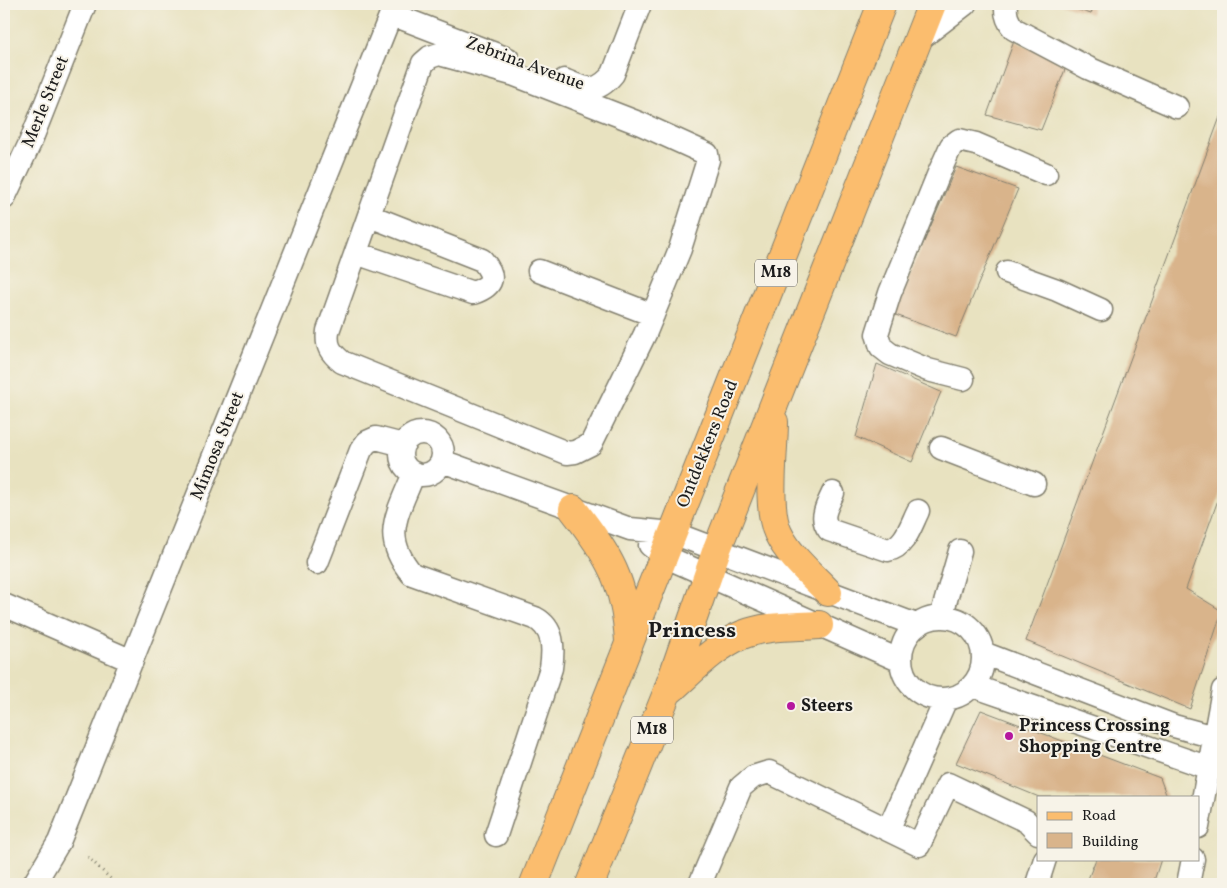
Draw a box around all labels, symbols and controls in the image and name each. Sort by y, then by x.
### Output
street label: Zebrina Avenue [462,31,588,97]
street label: Merle Street [16,52,76,152]
road number: M18 [755,260,797,286]
street label: Ontdekkers Road [671,376,745,512]
street label: Mimosa Street [185,388,251,504]
district label: Princess [648,616,736,647]
place label: Steers [801,694,853,719]
marker: Steers [785,700,797,712]
place label: Princess Crossing Shopping Centre [1019,714,1170,760]
road number: M18 [631,716,673,744]
marker: Princess Crossing Shopping Centre [1003,730,1015,742]
legend [1037,796,1200,860]
text: Road [1082,806,1116,827]
text: Building [1082,832,1139,853]

